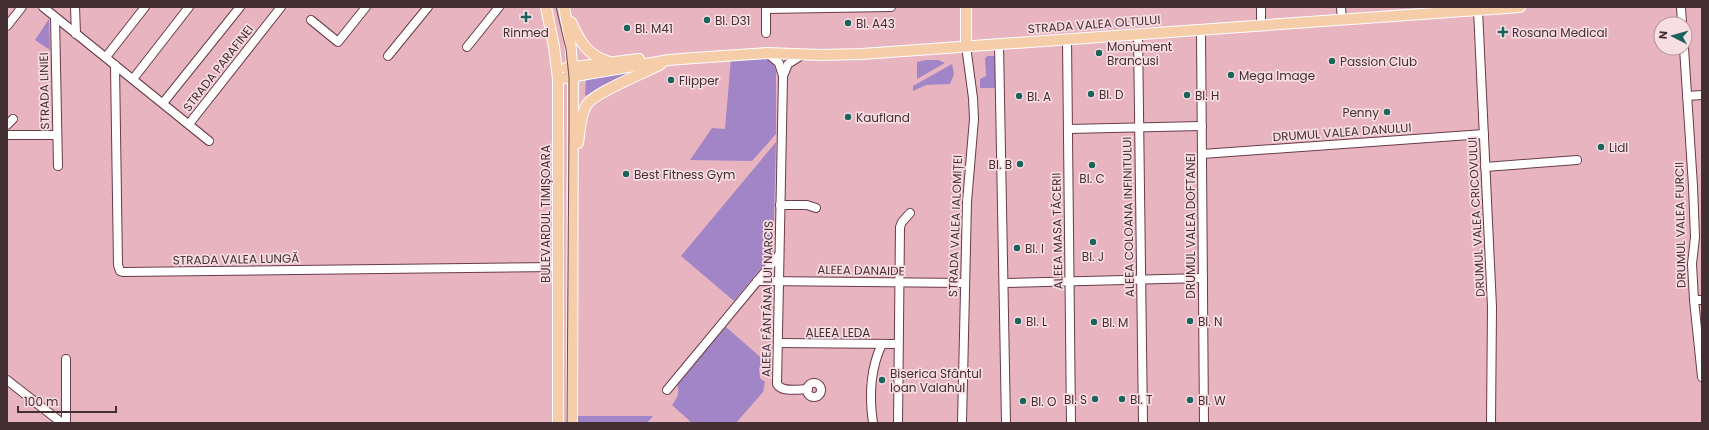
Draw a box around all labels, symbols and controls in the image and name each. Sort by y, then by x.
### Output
marker: Rinmed [520,11,532,23]
street label: STRADA VALEA OLTULUI [1027,11,1161,37]
place label: Bl. D31 [715,12,750,29]
marker: Bl. D31 [702,15,712,25]
place label: Bl. A43 [856,15,895,32]
north arrow [1653,16,1693,56]
marker: Bl. A43 [843,18,853,28]
place label: Bl. M41 [635,20,673,37]
street label: STRADA PARAFINEI [179,21,257,115]
marker: Bl. M41 [622,23,632,33]
place label: Rinmed [503,24,549,41]
place label: Rosana Medical [1512,24,1608,41]
marker: Rosana Medical [1497,26,1509,38]
text: N [1655,30,1671,40]
place label: Monument Brancusi [1107,38,1172,69]
marker: Monument Brancusi [1094,48,1104,58]
street label: STRADA LINIEI [35,52,53,130]
place label: Passion Club [1340,53,1417,70]
marker: Passion Club [1327,56,1337,66]
place label: Mega Image [1239,67,1315,84]
marker: Mega Image [1226,70,1236,80]
place label: Flipper [679,72,720,89]
marker: Flipper [666,75,676,85]
place label: Bl. D [1099,86,1124,103]
place label: Bl. H [1195,87,1219,104]
place label: Bl. A [1027,88,1051,105]
marker: Bl. D [1086,89,1096,99]
marker: Bl. H [1182,90,1192,100]
marker: Bl. A [1014,91,1024,101]
place label: Penny [1342,104,1379,121]
marker: Penny [1382,107,1392,117]
place label: Kaufland [856,109,910,126]
marker: Kaufland [843,112,853,122]
street label: DRUMUL VALEA DANULUI [1272,119,1412,145]
street label: ALEEA COLOANA INFINITULUI [1118,137,1138,297]
street label: DRUMUL VALEA CRICOVULUI [1463,137,1489,297]
place label: Lidl [1609,139,1628,156]
marker: Lidl [1596,142,1606,152]
street label: BULEVARDUL TIMIȘOARA [537,145,554,283]
street label: DRUMUL VALEA DOFTANEI [1182,153,1199,299]
street label: STRADA VALEA IALOMIȚEI [944,155,966,297]
place label: Bl. B [989,156,1012,173]
marker: Bl. B [1015,159,1025,169]
marker: Bl. C [1087,160,1097,170]
street label: DRUMUL VALEA FURCII [1670,162,1690,288]
place label: Best Fitness Gym [634,166,735,183]
marker: Best Fitness Gym [621,169,631,179]
place label: Bl. C [1079,170,1105,187]
street label: ALEEA MASA TĂCERII [1047,172,1067,290]
street label: ALEEA FÂNTÂNA LUI NARCIS [757,221,777,377]
marker: Bl. J [1088,237,1098,247]
place label: Bl. I [1025,240,1044,257]
marker: Bl. I [1012,243,1022,253]
place label: Bl. J [1082,248,1104,265]
street label: STRADA VALEA LUNGĂ [173,249,299,269]
street label: ALEEA DANAIDE [817,261,905,279]
place label: Bl. L [1026,313,1047,330]
place label: Bl. N [1198,313,1222,330]
place label: Bl. M [1102,314,1128,331]
marker: Bl. L [1013,316,1023,326]
marker: Bl. N [1185,316,1195,326]
marker: Bl. M [1089,317,1099,327]
street label: ALEEA LEDA [806,324,870,341]
place label: Biserica Sfântul Ioan Valahul [890,365,982,396]
marker: Biserica Sfântul Ioan Valahul [877,375,887,385]
scale bar [18,388,116,414]
place label: Bl. S [1064,391,1087,408]
place label: Bl. T [1130,391,1153,408]
place label: Bl. W [1198,392,1226,409]
text: 100 m [24,393,58,410]
place label: Bl. O [1031,393,1056,410]
marker: Bl. S [1090,394,1100,404]
marker: Bl. T [1117,394,1127,404]
marker: Bl. W [1185,395,1195,405]
marker: Bl. O [1018,396,1028,406]

